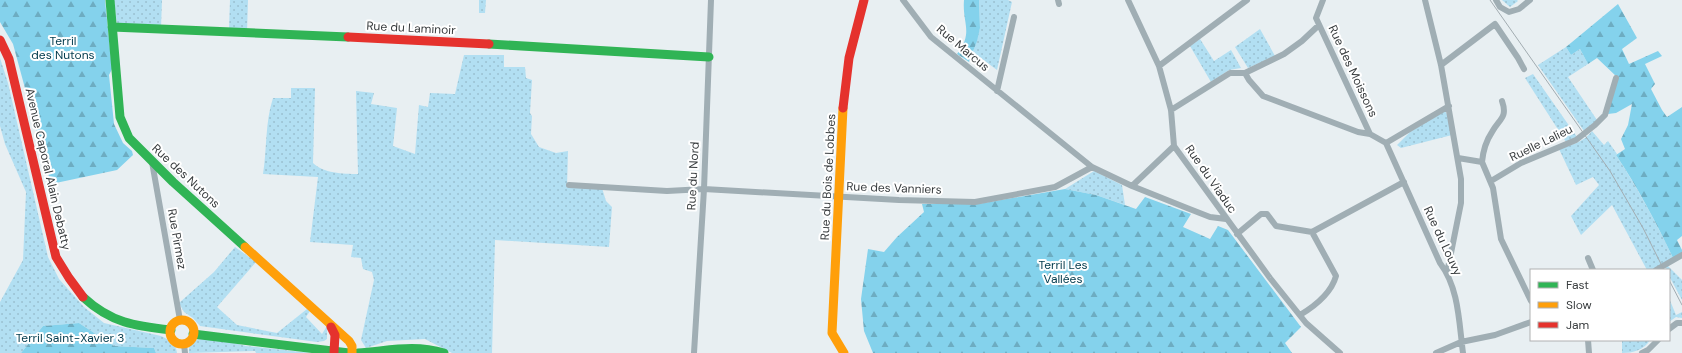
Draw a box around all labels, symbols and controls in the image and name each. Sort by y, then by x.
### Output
street label: Rue du Laminoir [366,18,457,38]
street label: Rue Marcus [933,21,993,75]
street label: Rue des Moissons [1325,22,1381,120]
park label: Terril des Nutons [31,33,95,63]
street label: Avenue Caporal Alain Debatty [22,86,75,252]
street label: Rue du Bois de Lobbes [817,113,839,241]
street label: Ruelle Lalieu [1507,121,1575,165]
street label: Rue des Nutons [149,140,223,212]
street label: Rue du Nord [683,141,703,211]
street label: Rue du Viaduc [1181,142,1241,217]
street label: Rue des Vanniers [846,178,942,198]
street label: Rue du Louvy [1420,204,1466,279]
street label: Rue Pirmez [164,207,190,271]
park label: Terril Les Vallées [1038,257,1088,287]
legend [1530,269,1670,341]
text: Fast [1566,277,1589,293]
text: Slow [1566,297,1592,313]
text: Jam [1566,317,1589,333]
park label: Terril Saint-Xavier 3 [16,330,124,346]

